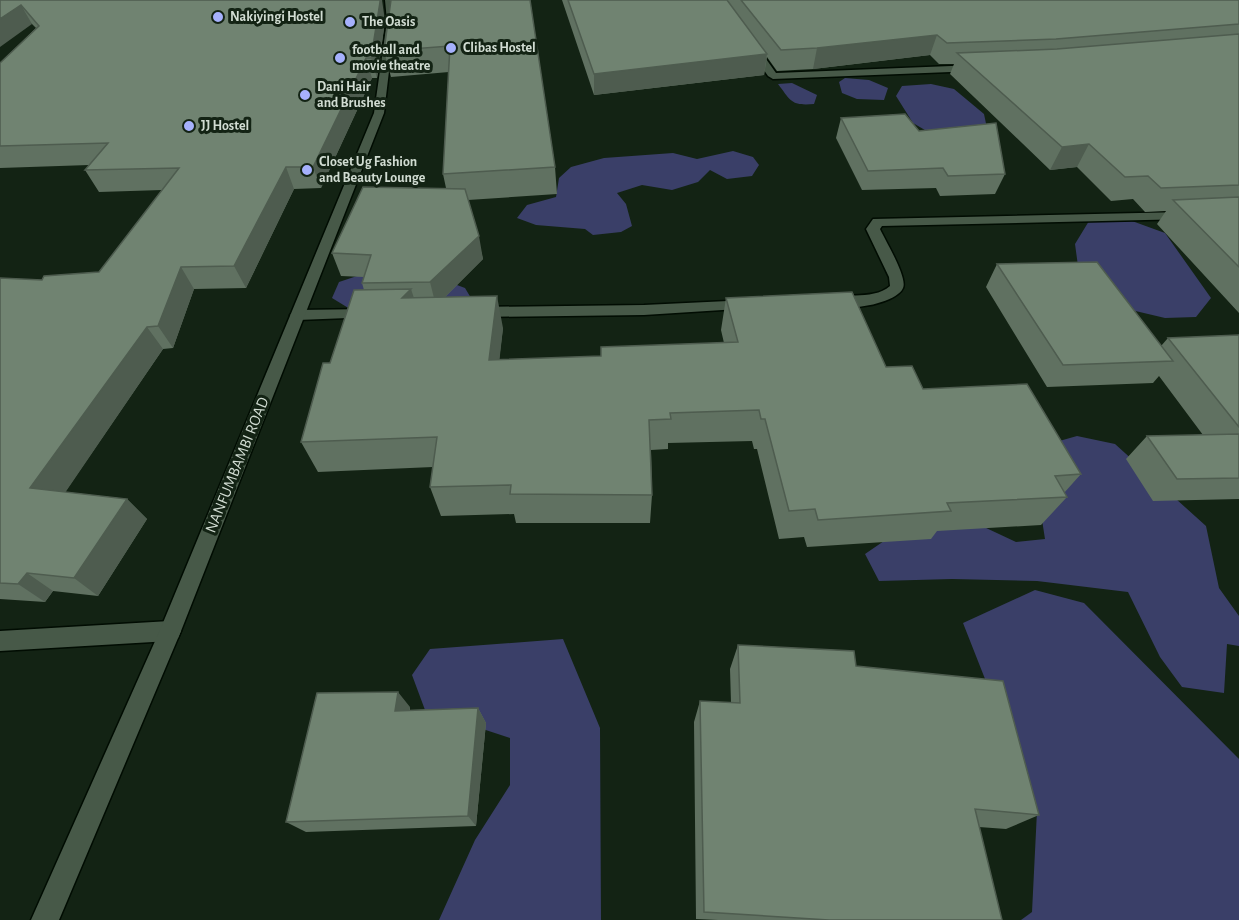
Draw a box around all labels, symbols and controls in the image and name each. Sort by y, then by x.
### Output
marker: Nakiyingi Hostel [211,10,225,24]
place label: Nakiyingi Hostel [230,10,324,24]
marker: The Oasis [343,15,357,29]
place label: The Oasis [362,15,415,29]
marker: Clibas Hostel [444,41,458,55]
place label: Clibas Hostel [463,41,536,55]
place label: football and movie theatre [352,43,431,73]
marker: football and movie theatre [333,51,347,65]
place label: Dani Hair and Brushes [317,80,386,110]
marker: Dani Hair and Brushes [298,88,312,102]
marker: JJ Hostel [182,119,196,133]
place label: JJ Hostel [201,119,249,133]
place label: Closet Ug Fashion and Beauty Lounge [319,155,426,185]
marker: Closet Ug Fashion and Beauty Lounge [300,163,314,177]
street label: NANFUMBAMBI ROAD [202,395,272,535]

